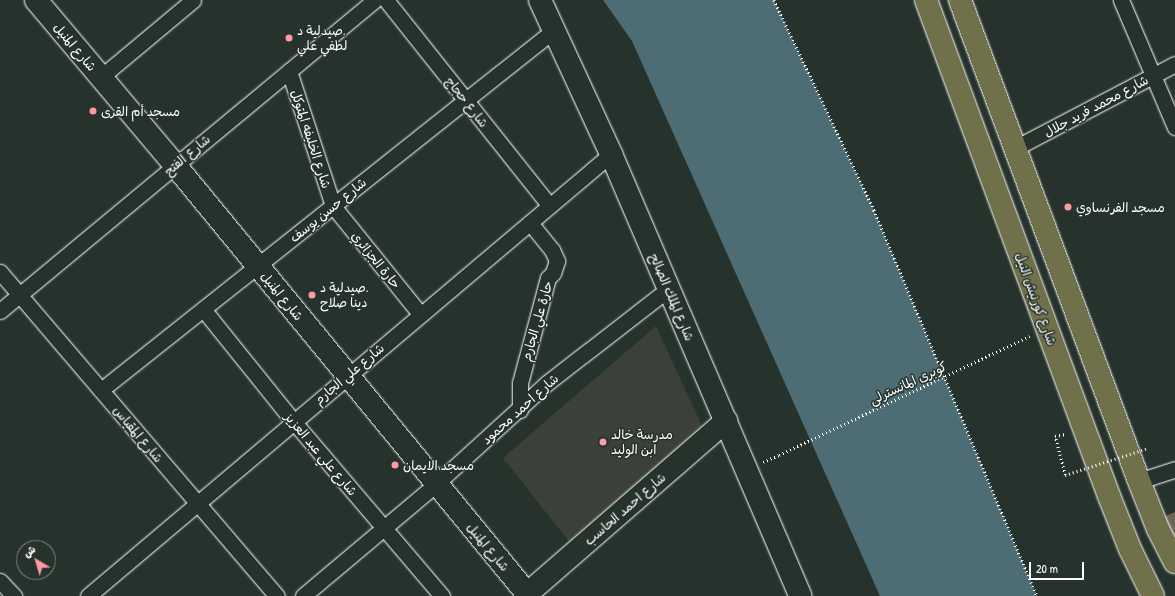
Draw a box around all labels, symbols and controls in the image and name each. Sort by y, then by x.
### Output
street label: شارع المنيل [50,20,100,74]
place label: صيدلية د. لطفي علي [297,23,347,54]
marker: صيدلية د. لطفي علي [284,33,294,43]
street label: شارع محمد فريد جلال [1041,72,1151,140]
street label: شارع حجاج [442,74,492,130]
street label: شارع الخليفه المتوكل [288,88,334,190]
place label: مسجد أم القرى [101,103,180,119]
marker: مسجد أم القرى [88,106,98,116]
street label: شارع الفتح [161,131,213,179]
street label: شارع حسن يوسف [287,174,369,246]
place label: مسجد الفرنساوي [1076,199,1165,215]
marker: مسجد الفرنساوي [1063,202,1073,212]
street label: حارة الجزائري [348,228,404,292]
street label: شارع كورنيش النيل [1012,250,1060,348]
street label: شارع الملك الصالح [647,251,697,343]
street label: شارع المنيل [258,268,306,324]
street label: حارة علي الجارم [518,279,556,363]
place label: صيدلية د. دينا صلاح [320,280,369,311]
marker: صيدلية د. دينا صلاح [307,290,317,300]
street label: شارع علي الجارم [311,340,387,408]
street label: كوبرى المانسترلى [867,358,949,408]
street label: شارع احمد محمود [478,370,562,448]
street label: شارع المقياس [110,402,166,466]
street label: شارع علي عبد العزيز [282,409,360,499]
place label: مدرسة خالد ابن الوليد [611,427,673,458]
marker: مدرسة خالد ابن الوليد [598,437,608,447]
place label: مسجد الايمان [403,457,474,473]
marker: مسجد الايمان [390,460,400,470]
street label: شارع احمد الحاسب [581,469,669,549]
street label: شارع المنيل [463,520,513,574]
north arrow [16,540,56,580]
text: ش [20,542,38,561]
scale bar [1031,554,1086,580]
text: 20 m [1036,560,1058,577]

